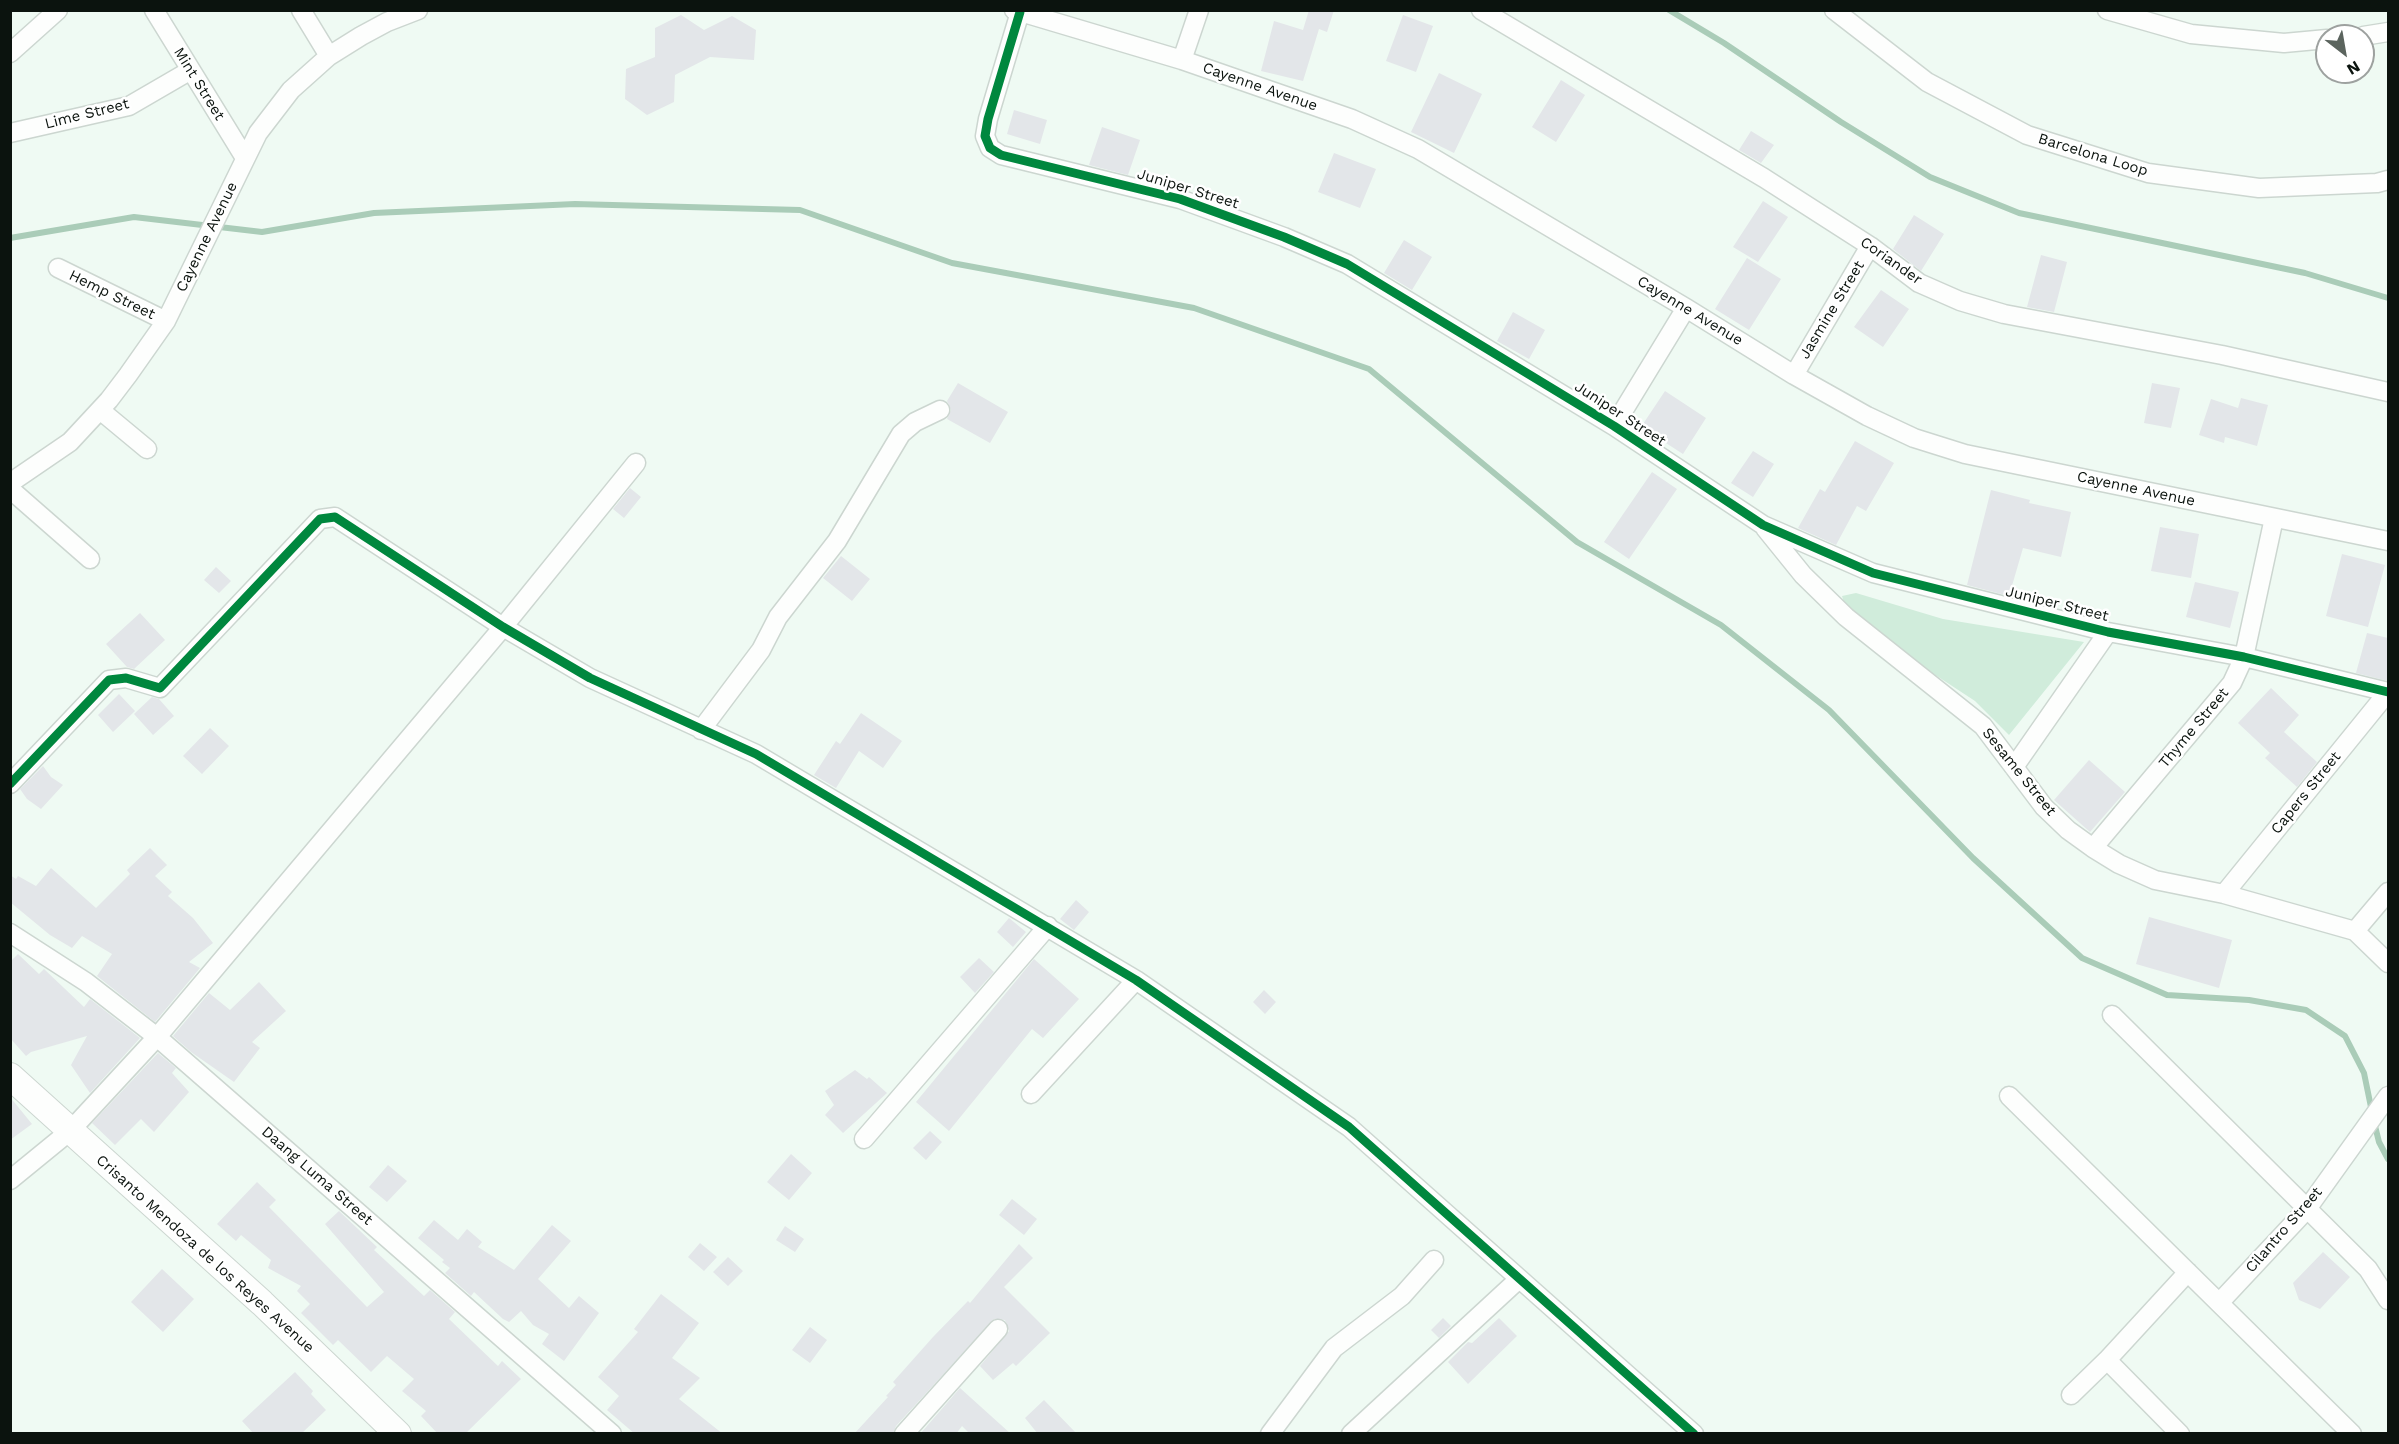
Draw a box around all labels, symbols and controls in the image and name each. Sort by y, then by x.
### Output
north arrow [2315,24,2375,84]
street label: Mint Street [170,44,228,124]
text: N [2344,57,2363,79]
street label: Cayenne Avenue [1200,59,1320,115]
street label: Lime Street [43,95,131,133]
street label: Barcelona Loop [2036,130,2150,180]
street label: Juniper Street [1135,165,1241,213]
street label: Cayenne Avenue [173,179,241,295]
street label: Coriander [1857,233,1925,289]
street label: Jasmine Street [1796,258,1868,362]
street label: Hemp Street [66,266,158,324]
street label: Cayenne Avenue [1634,272,1746,350]
street label: Juniper Street [1571,378,1669,450]
street label: Cayenne Avenue [2075,468,2197,510]
street label: Juniper Street [2004,583,2110,625]
street label: Thyme Street [2155,684,2233,772]
street label: Sesame Street [1978,724,2060,820]
street label: Capers Street [2267,748,2345,838]
street label: Daang Luma Street [258,1123,376,1229]
street label: Crisanto Mendoza de los Reyes Avenue [92,1151,318,1357]
street label: Cilantro Street [2242,1183,2326,1277]

